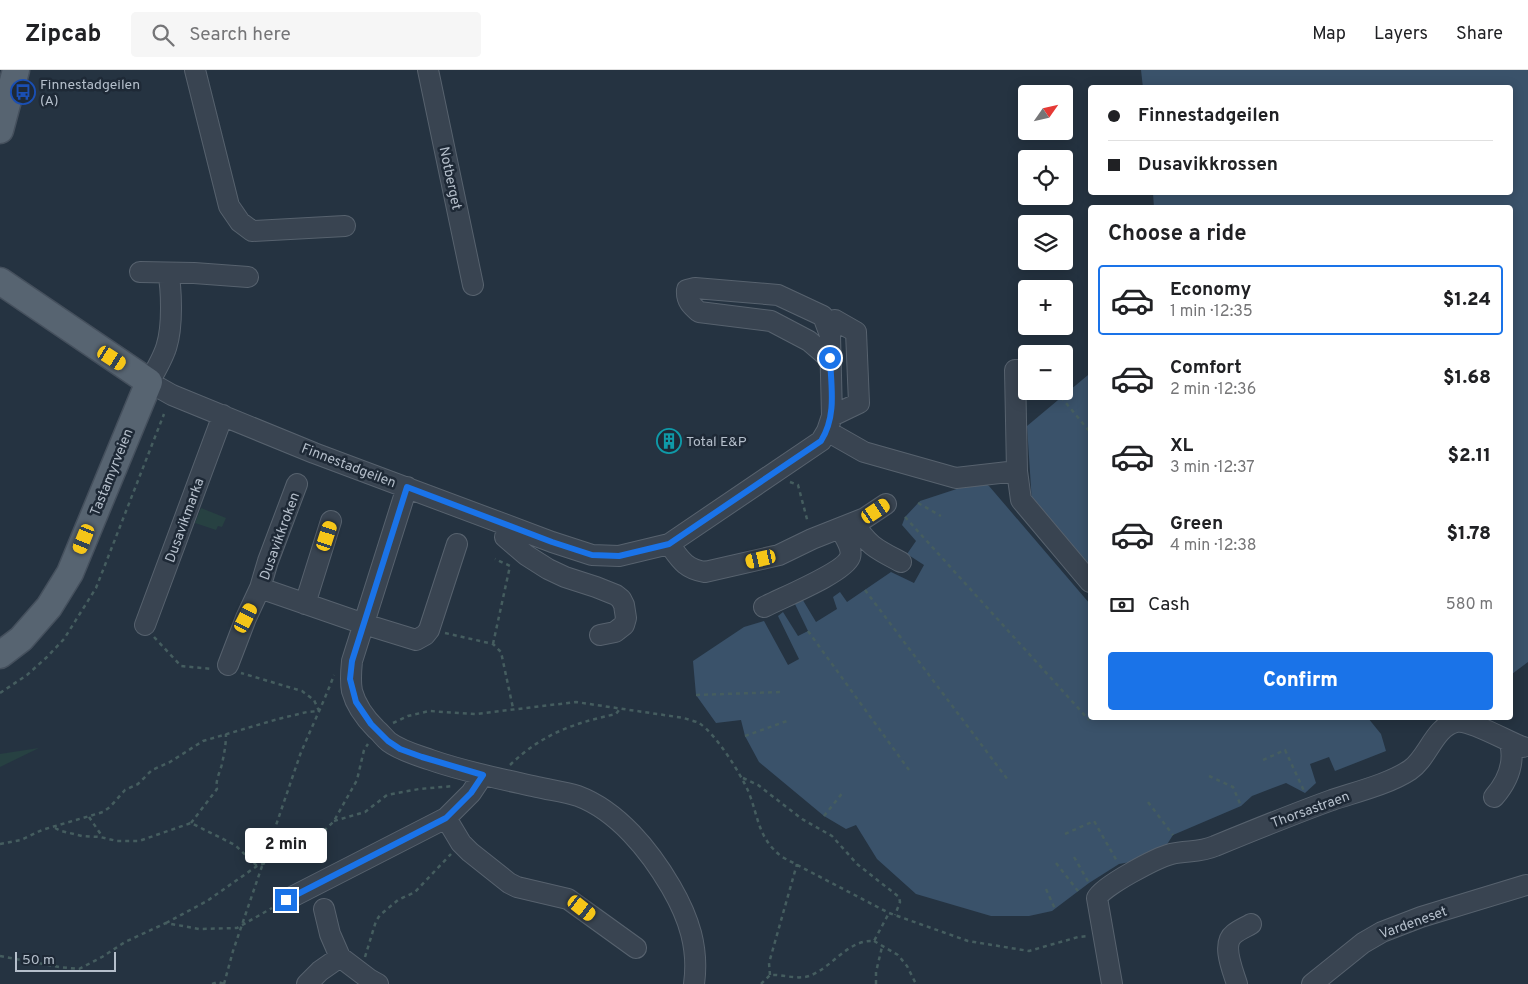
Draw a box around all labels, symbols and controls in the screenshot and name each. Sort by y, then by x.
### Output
search box [131,12,481,57]
text: Zipcab [25,20,101,50]
icon: search [149,21,177,49]
text: Search here [189,23,291,47]
text: Map [1312,23,1346,46]
text: Layers [1374,23,1428,46]
text: Share [1456,23,1503,46]
place label: Finnestadgeilen (A) [40,77,140,110]
bus stop icon: Finnestadgeilen (A) [10,79,36,105]
north arrow [1018,85,1072,140]
map controls [1018,85,1073,400]
text: Finnestadgeilen [1138,104,1280,128]
street label: Notberget [435,145,464,211]
button: locate [1018,150,1073,205]
text: Dusavikkrossen [1138,153,1278,177]
button: layers [1018,215,1073,270]
text: Choose a ride [1108,221,1246,248]
icon: car [1110,278,1155,323]
text: Economy [1170,278,1251,302]
button: + [1018,280,1073,335]
text: $1.24 [1443,288,1491,312]
text: 1 min · 12:35 [1170,302,1253,322]
car [95,344,128,372]
button: − [1018,345,1073,400]
route start [819,347,841,369]
icon: car [1110,356,1155,401]
text: Comfort [1170,356,1242,380]
text: $1.68 [1443,366,1491,390]
text: 2 min · 12:36 [1170,380,1256,400]
street label: Tastamyrveien [87,427,138,519]
building icon: Total E&P [656,428,682,454]
place label: Total E&P [686,434,747,451]
icon: car [1110,434,1155,479]
text: XL [1170,434,1193,458]
street label: Finnestadgeilen [299,441,398,492]
text: $2.11 [1448,444,1491,468]
text: 3 min · 12:37 [1170,458,1255,478]
street label: Dusavikmarka [162,476,209,565]
street label: Dusavikkroken [257,490,304,583]
car [859,496,892,526]
icon: car [1110,512,1155,557]
text: Green [1170,512,1223,536]
car [315,519,338,553]
car [71,522,96,556]
text: $1.78 [1447,522,1491,546]
text: 4 min · 12:38 [1170,536,1257,556]
car [744,548,777,570]
icon: cash [1108,591,1136,619]
text: Cash [1148,593,1190,617]
text: 580 m [1446,595,1493,615]
car [232,601,259,635]
button: Confirm [1108,652,1493,710]
street label: Thorsastraen [1269,788,1352,833]
callout: 2 min [245,828,327,862]
text: 2 min [265,835,307,855]
route end [275,889,297,911]
car [565,893,598,923]
street label: Vardeneset [1377,903,1450,944]
scale bar [15,949,116,972]
text: 50 m [22,952,55,969]

